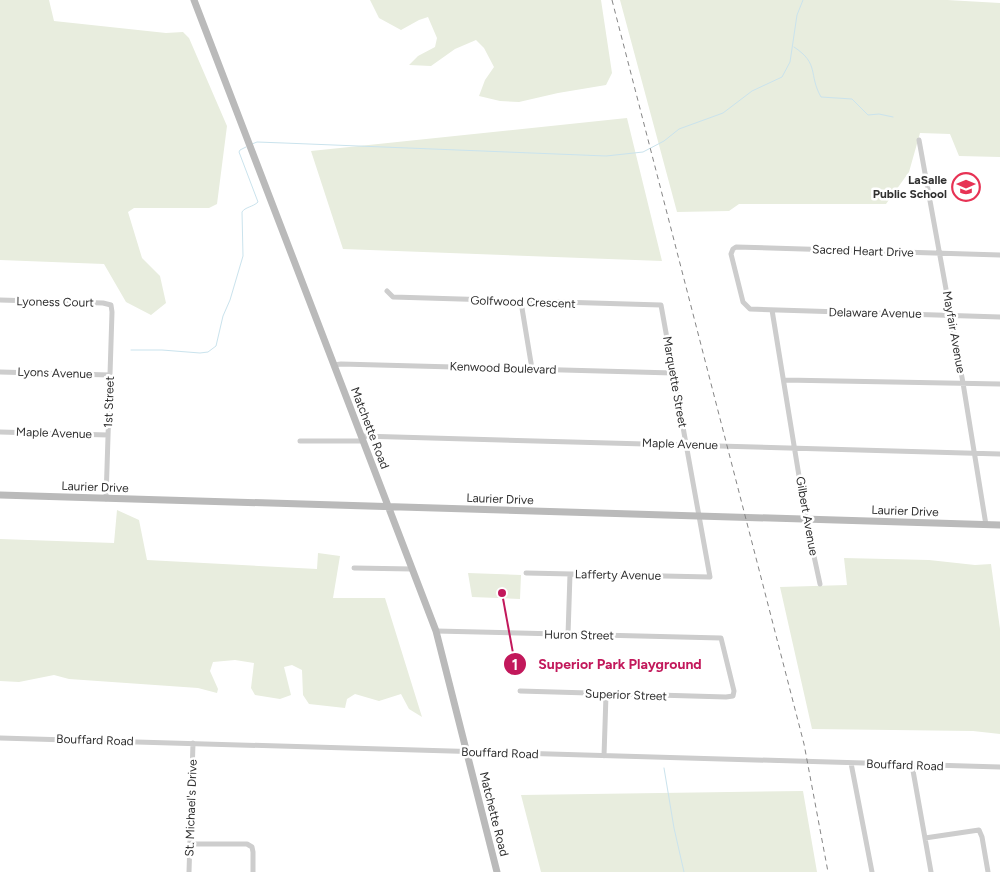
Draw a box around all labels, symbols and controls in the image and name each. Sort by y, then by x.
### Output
school or university icon: LaSalle Public School [951,172,981,202]
place label: LaSalle Public School [873,173,947,201]
street label: Sacred Heart Drive [812,242,914,260]
street label: Mayfair Avenue [940,290,968,375]
street label: Golfwood Crescent [470,293,576,311]
street label: Lyoness Court [16,294,94,310]
street label: Delaware Avenue [828,305,922,321]
street label: Marquette Street [660,335,690,429]
street label: Kenwood Boulevard [449,359,557,377]
street label: Lyons Avenue [17,365,93,381]
street label: 1st Street [101,375,117,428]
street label: Matchette Road [348,385,392,471]
street label: Maple Avenue [16,425,93,441]
street label: Maple Avenue [642,436,719,452]
street label: Gilbert Avenue [793,475,821,557]
street label: Laurier Drive [61,479,129,495]
street label: Laurier Drive [466,491,534,507]
street label: Laurier Drive [871,503,939,519]
street label: Lafferty Avenue [575,567,662,583]
street label: Huron Street [544,627,615,643]
callout: Superior Park Playground [503,650,711,679]
text: 1 [512,656,518,674]
text: Superior Park Playground [538,656,702,673]
street label: Superior Street [585,687,668,703]
street label: Bouffard Road [56,732,134,748]
street label: Bouffard Road [461,745,539,761]
street label: Bouffard Road [866,757,944,773]
street label: St. Michael's Drive [182,759,200,857]
street label: Matchette Road [477,770,511,858]

